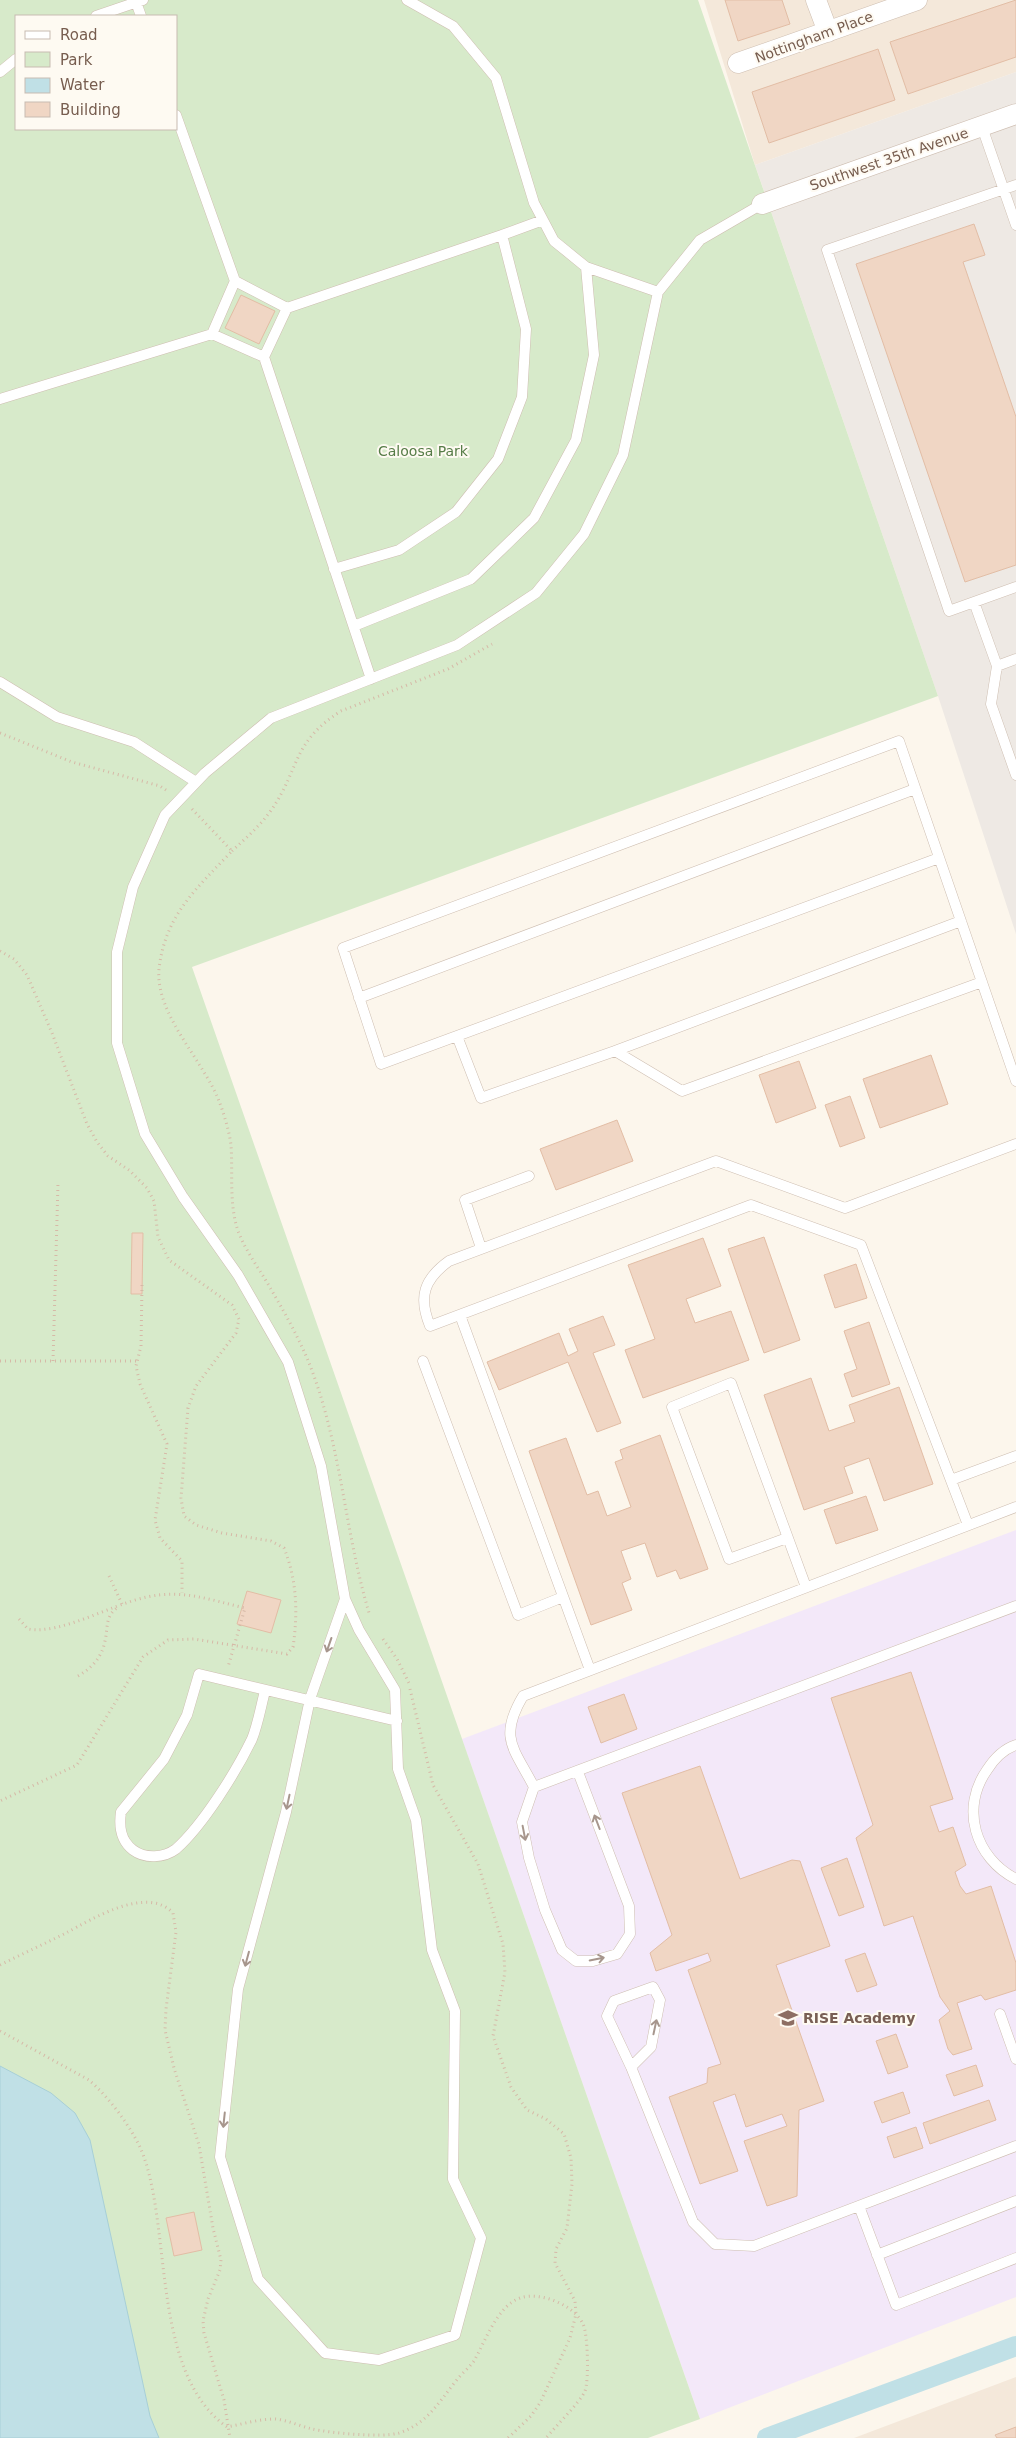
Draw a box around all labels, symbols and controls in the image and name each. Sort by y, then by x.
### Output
street label: Nottingham Place [753,8,875,66]
legend [15,15,178,130]
text: Road [60,26,98,44]
text: Park [60,51,93,69]
text: Water [60,76,105,94]
text: Building [60,101,121,119]
street label: Southwest 35th Avenue [808,124,970,194]
park label: Caloosa Park [378,443,469,459]
one-way arrow [324,1637,333,1652]
one-way arrow [283,1794,292,1810]
one-way arrow [592,1815,601,1830]
one-way arrow [520,1825,529,1841]
one-way arrow [241,1951,251,1967]
one-way arrow [589,1954,605,1963]
school or university icon: RISE Academy [777,2007,799,2029]
place label: RISE Academy [803,2010,915,2026]
one-way arrow [651,2020,660,2036]
one-way arrow [219,2112,229,2128]

